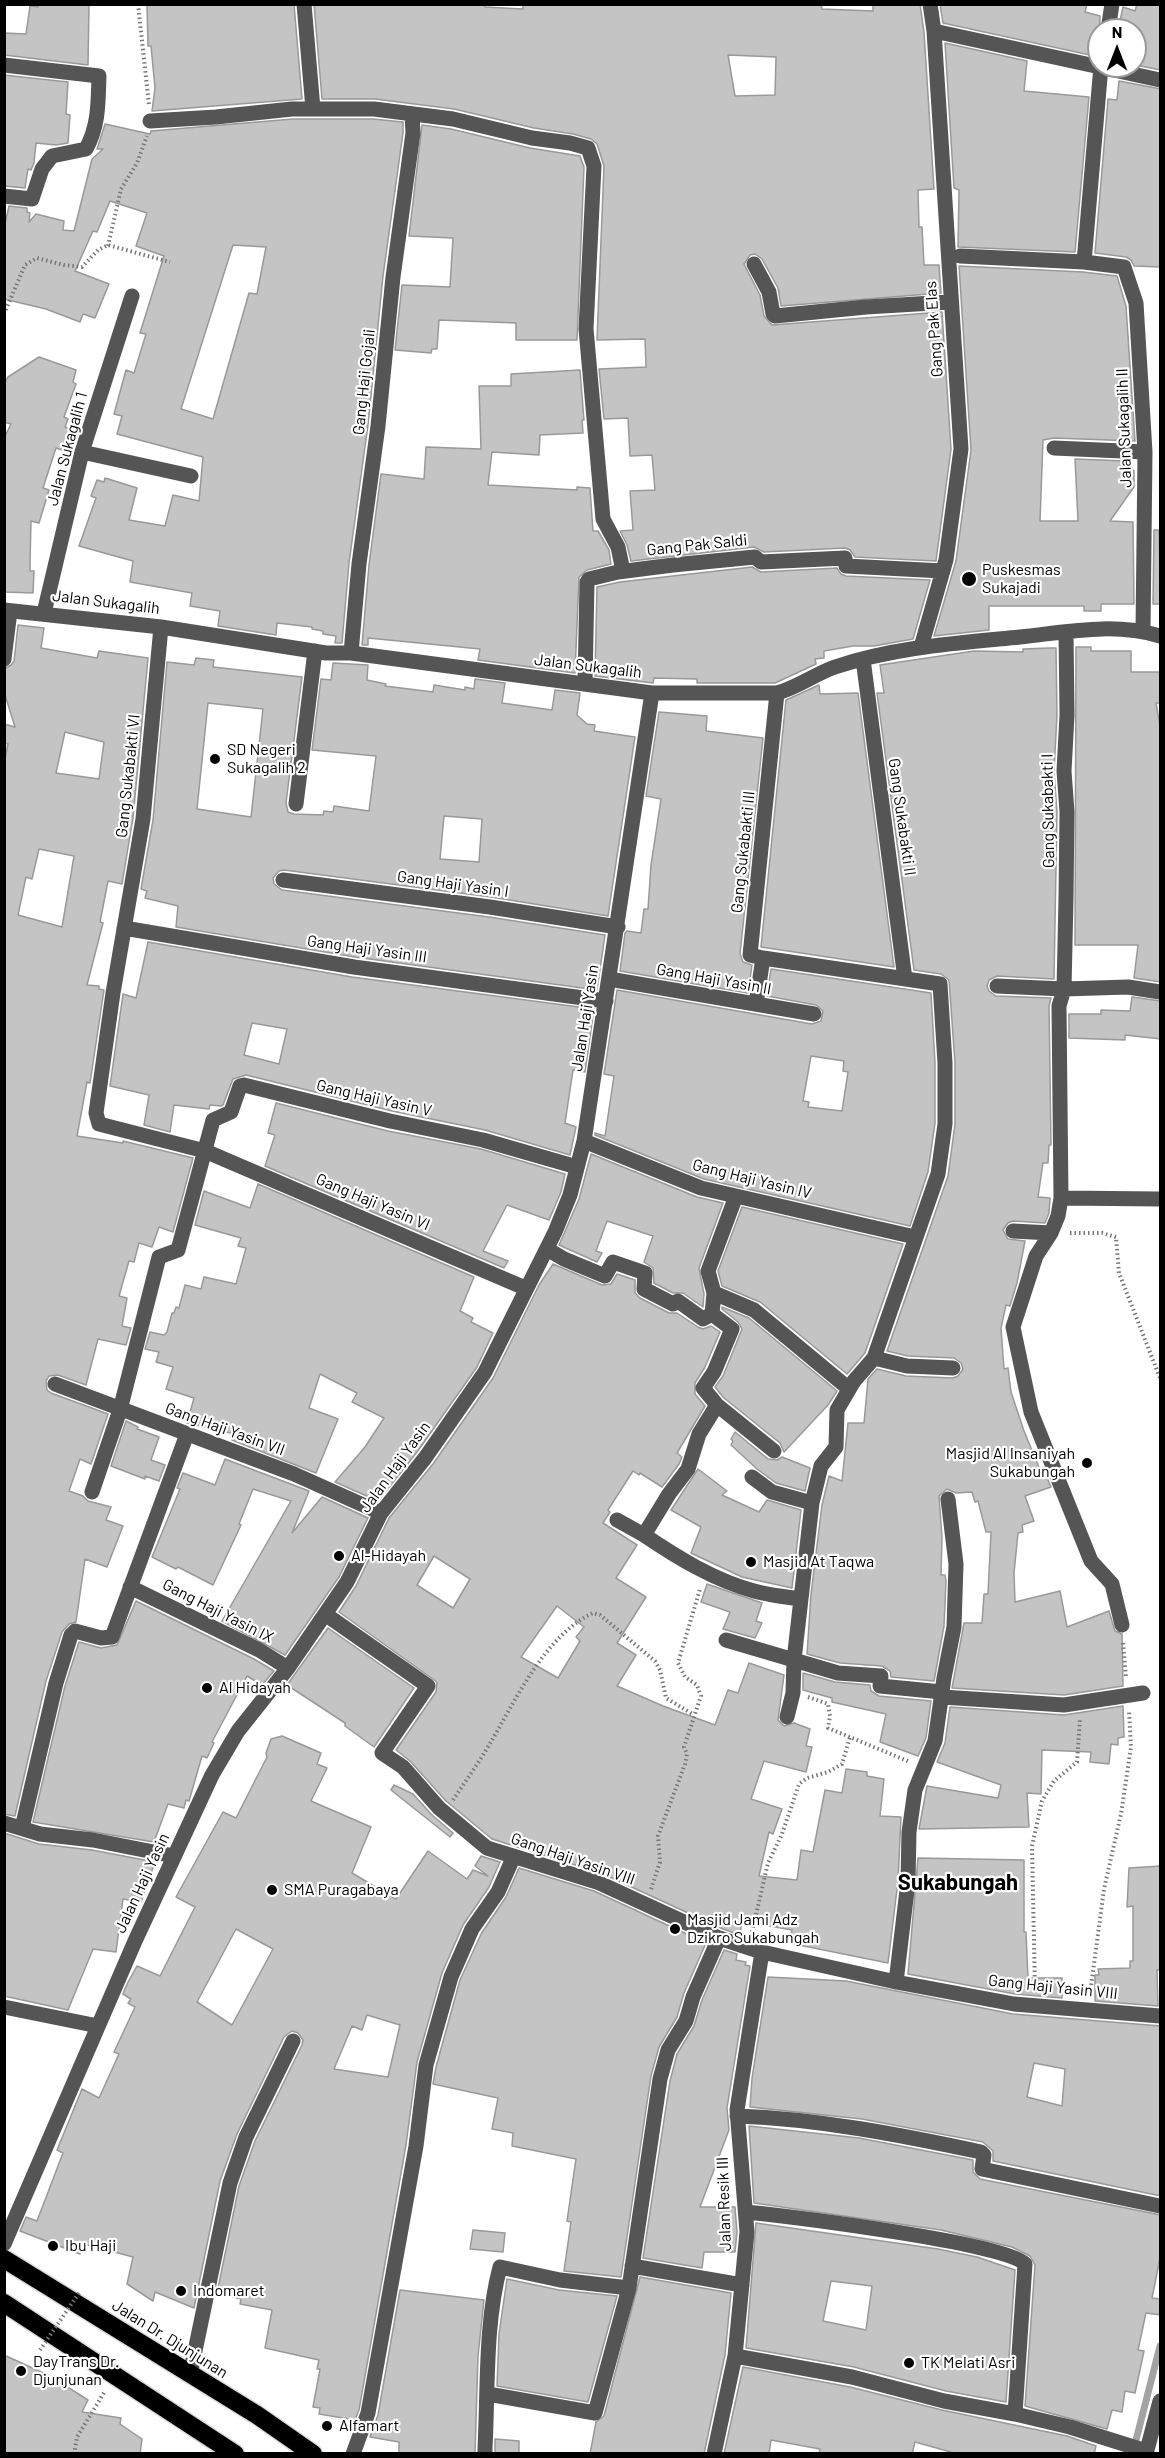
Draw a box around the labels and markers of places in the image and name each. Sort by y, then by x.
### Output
place label: Puskesmas Sukajadi [982,560,1061,598]
marker: Puskesmas Sukajadi [960,570,978,588]
place label: SD Negeri Sukagalih 2 [227,740,306,778]
marker: SD Negeri Sukagalih 2 [208,752,222,766]
place label: Masjid Al Insaniyah Sukabungah [946,1444,1075,1482]
marker: Masjid Al Insaniyah Sukabungah [1080,1456,1094,1470]
place label: Al-Hidayah [351,1546,426,1566]
marker: Al-Hidayah [332,1549,346,1563]
place label: Masjid At Taqwa [763,1552,874,1572]
marker: Masjid At Taqwa [744,1555,758,1569]
place label: Al Hidayah [219,1678,291,1698]
marker: Al Hidayah [200,1681,214,1695]
place label: SMA Puragabaya [284,1880,399,1900]
marker: SMA Puragabaya [265,1883,279,1897]
place label: Masjid Jami Adz Dzikro Sukabungah [687,1910,819,1948]
marker: Masjid Jami Adz Dzikro Sukabungah [668,1922,682,1936]
place label: Ibu Haji [65,2236,116,2256]
marker: Ibu Haji [46,2239,60,2253]
place label: Indomaret [193,2281,265,2301]
marker: Indomaret [174,2284,188,2298]
place label: DayTrans Dr. Djunjunan [33,2352,120,2390]
place label: TK Melati Asri [921,2353,1015,2373]
marker: TK Melati Asri [902,2356,916,2370]
marker: DayTrans Dr. Djunjunan [14,2364,28,2378]
place label: Alfamart [339,2416,399,2436]
marker: Alfamart [320,2419,334,2433]

